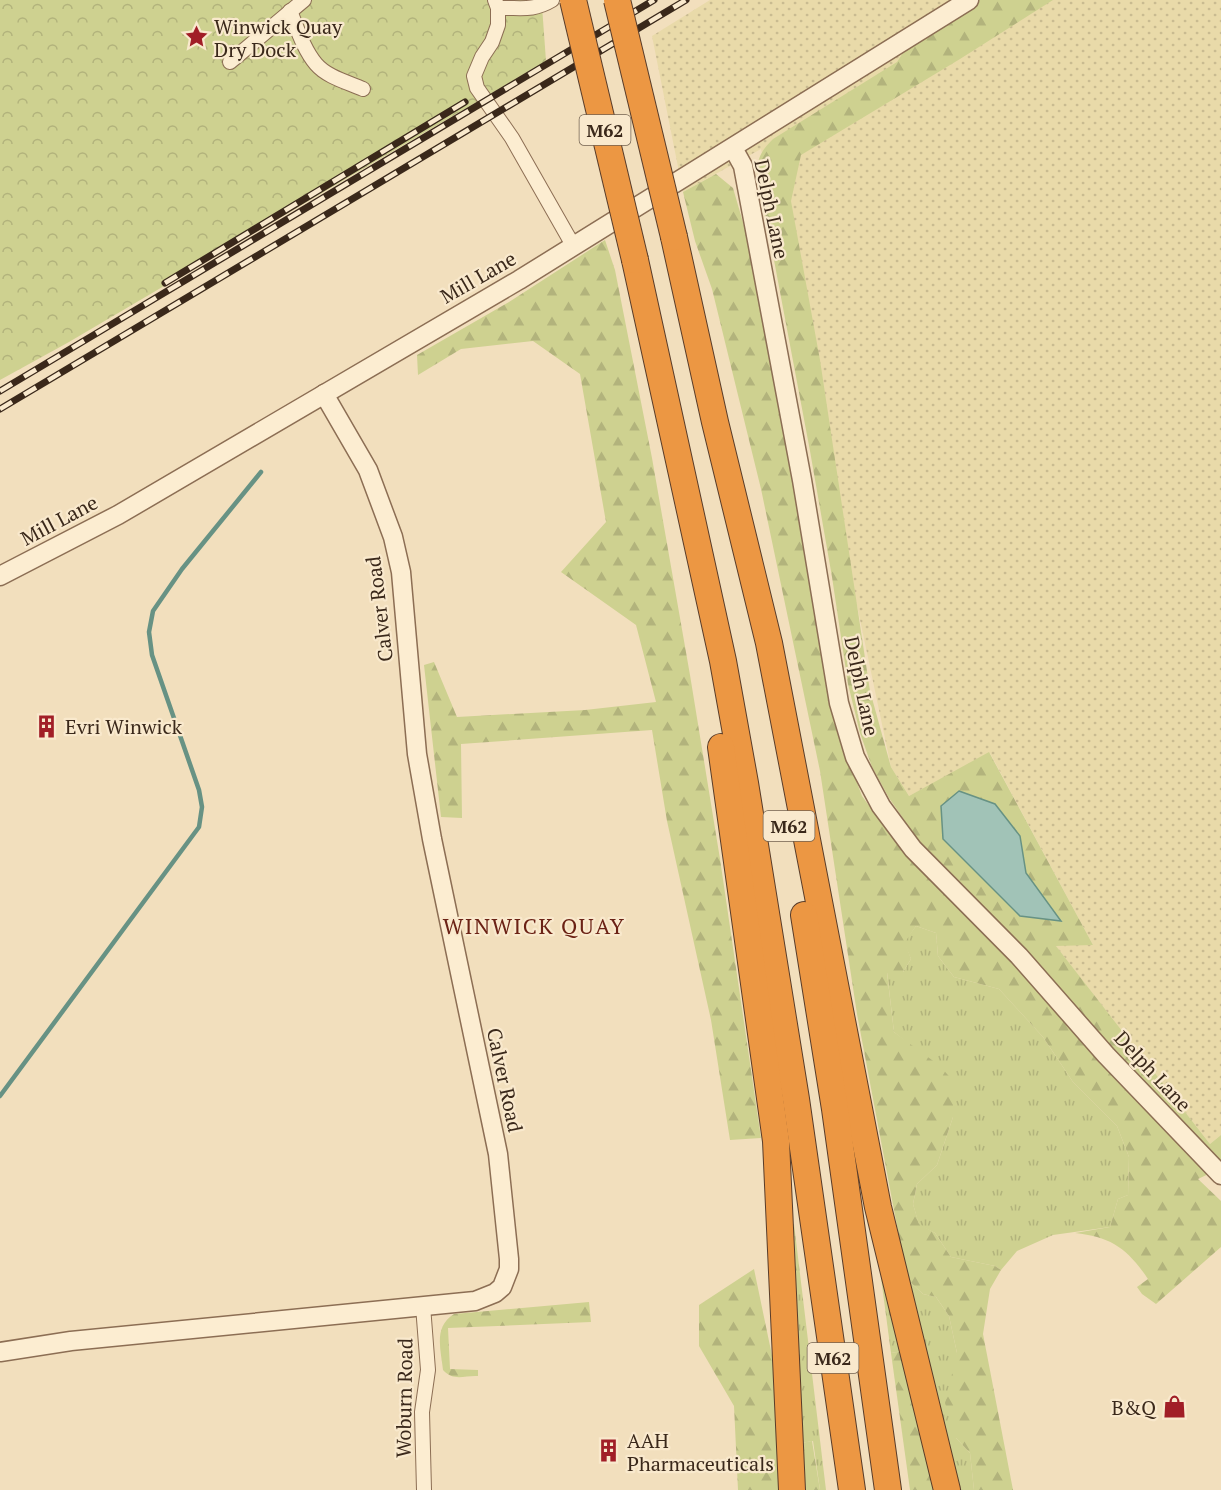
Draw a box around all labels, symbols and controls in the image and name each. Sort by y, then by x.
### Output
place label: Winwick Quay Dry Dock [214,13,343,63]
place icon: Winwick Quay Dry Dock [183,24,209,50]
road number: M62 [580,115,630,145]
street label: Delph Lane [748,157,796,261]
street label: Mill Lane [435,244,521,310]
street label: Mill Lane [16,489,102,551]
street label: Calver Road [359,555,399,663]
street label: Delph Lane [838,634,886,738]
building icon: Evri Winwick [34,713,60,739]
place label: Evri Winwick [65,713,183,740]
road number: M62 [764,811,814,841]
district label: WINWICK QUAY [443,911,625,940]
street label: Calver Road [481,1025,529,1135]
street label: Delph Lane [1109,1025,1197,1117]
street label: Woburn Road [389,1338,419,1458]
road number: M62 [808,1343,858,1373]
place label: B&Q [1112,1394,1157,1421]
shop icon: B&Q [1161,1394,1187,1420]
place label: AAH Pharmaceuticals [627,1427,774,1477]
building icon: AAH Pharmaceuticals [596,1438,622,1464]

